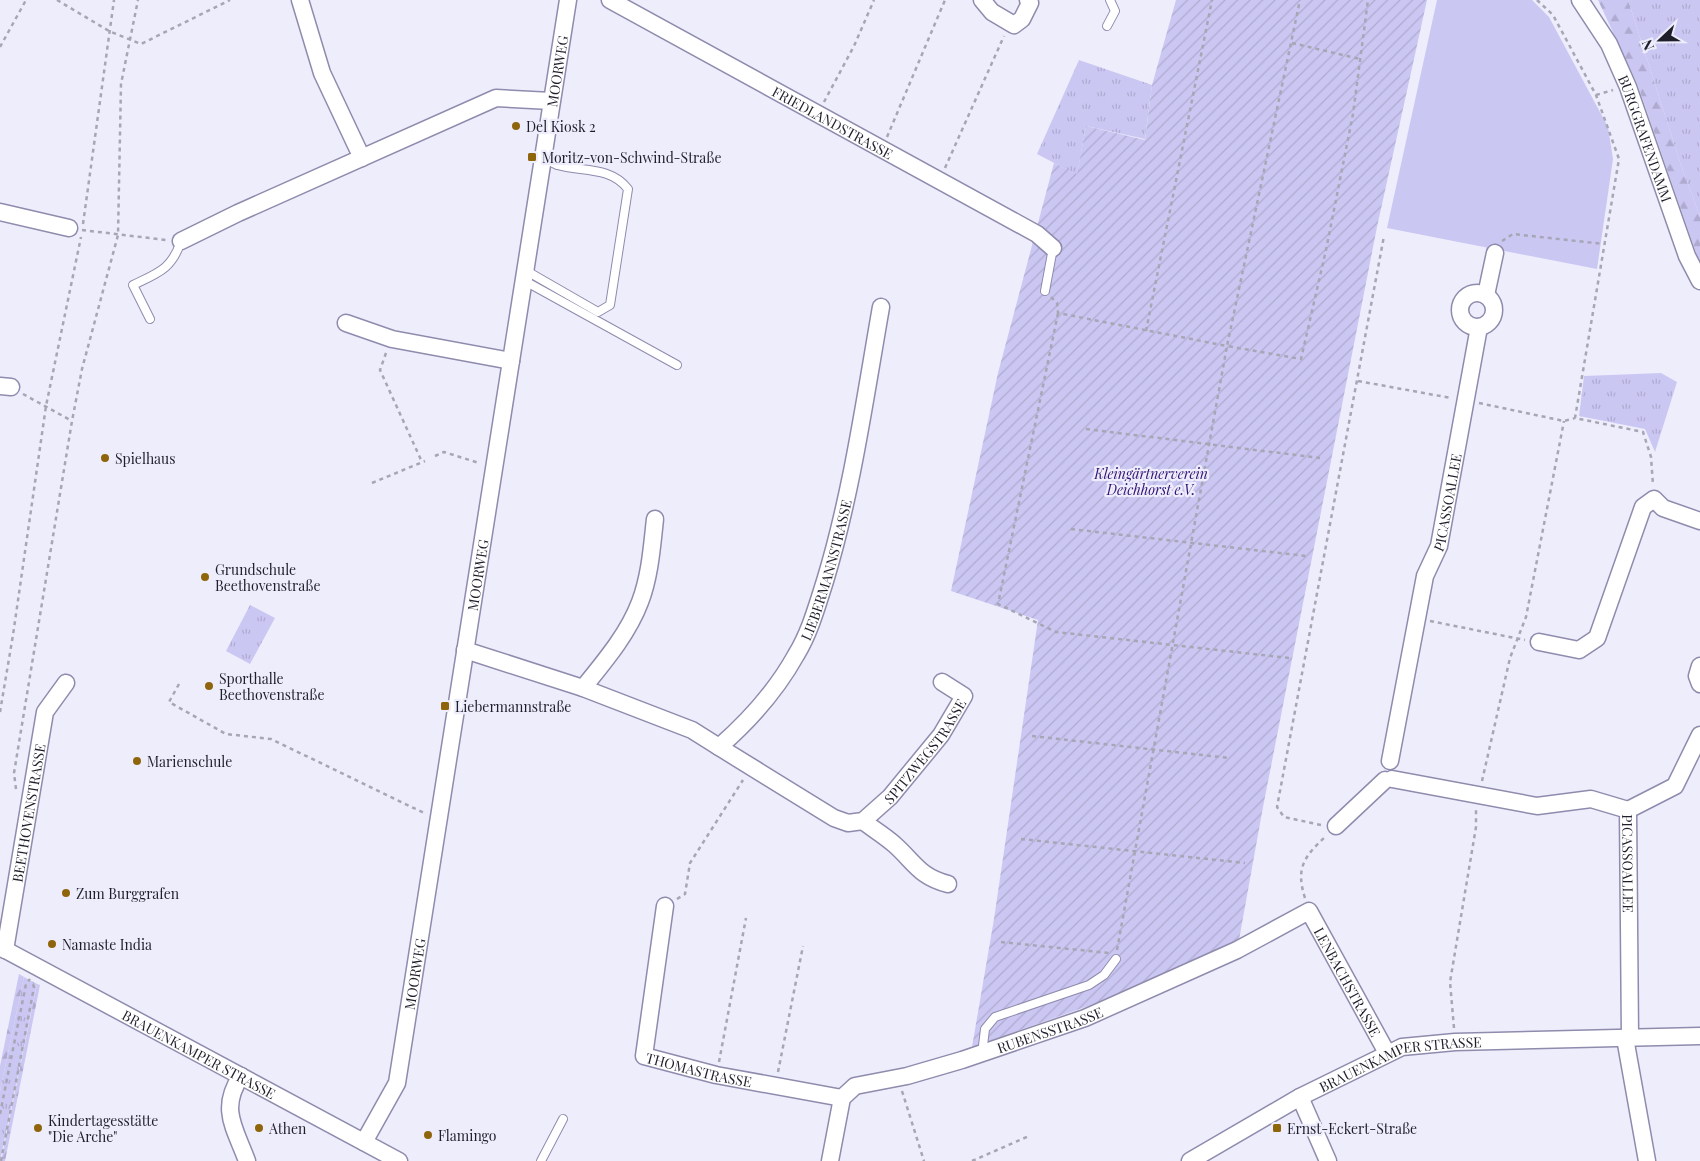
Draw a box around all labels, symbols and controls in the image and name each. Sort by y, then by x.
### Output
north arrow [1635,15,1685,65]
street label: MOORWEG [542,34,572,108]
text: N [1637,37,1658,53]
street label: BURGGRAFENDAMM [1614,72,1677,205]
street label: FRIEDLANDSTRASSE [769,81,896,163]
place label: Del Kiosk 2 [526,117,596,136]
marker: Del Kiosk 2 [510,120,522,132]
place label: Moritz-von-Schwind-Straße [542,148,722,167]
marker: Moritz-von-Schwind-Straße [526,151,538,163]
place label: Spielhaus [115,449,175,468]
marker: Spielhaus [99,452,111,464]
street label: PICASSOALLEE [1428,452,1465,554]
park label: Kleingärtnerverein Deichhorst e.V. [1093,464,1208,499]
street label: LIEBERMANNSTRASSE [796,497,855,643]
street label: MOORWEG [462,538,492,612]
place label: Grundschule Beethovenstraße [215,560,321,595]
marker: Grundschule Beethovenstraße [199,571,211,583]
place label: Sporthalle Beethovenstraße [219,669,325,704]
marker: Sporthalle Beethovenstraße [203,680,215,692]
street label: SPITZWEGSTRASSE [880,695,970,808]
place label: Liebermannstraße [455,697,571,716]
marker: Liebermannstraße [439,700,451,712]
street label: BEETHOVENSTRASSE [7,742,49,884]
place label: Marienschule [147,752,232,771]
marker: Marienschule [131,755,143,767]
street label: PICASSOALLEE [1619,814,1638,913]
place label: Zum Burggrafen [76,884,180,903]
marker: Zum Burggrafen [60,887,72,899]
street label: LENBACHSTRASSE [1310,924,1385,1040]
place label: Namaste India [62,935,152,954]
street label: MOORWEG [399,937,429,1011]
marker: Namaste India [46,938,58,950]
street label: RUBENSSTRASSE [994,1002,1106,1057]
street label: BRAUENKAMPER STRASSE [119,1005,279,1103]
street label: BRAUENKAMPER STRASSE [1316,1032,1482,1096]
street label: THOMASTRASSE [644,1047,753,1091]
place label: Kindertagesstätte "Die Arche" [48,1111,158,1146]
place label: Athen [268,1119,307,1138]
place label: Ernst-Eckert-Straße [1287,1119,1417,1138]
marker: Kindertagesstätte "Die Arche" [32,1122,44,1134]
marker: Athen [253,1122,265,1134]
marker: Ernst-Eckert-Straße [1271,1122,1283,1134]
place label: Flamingo [438,1126,497,1145]
marker: Flamingo [422,1129,434,1141]

